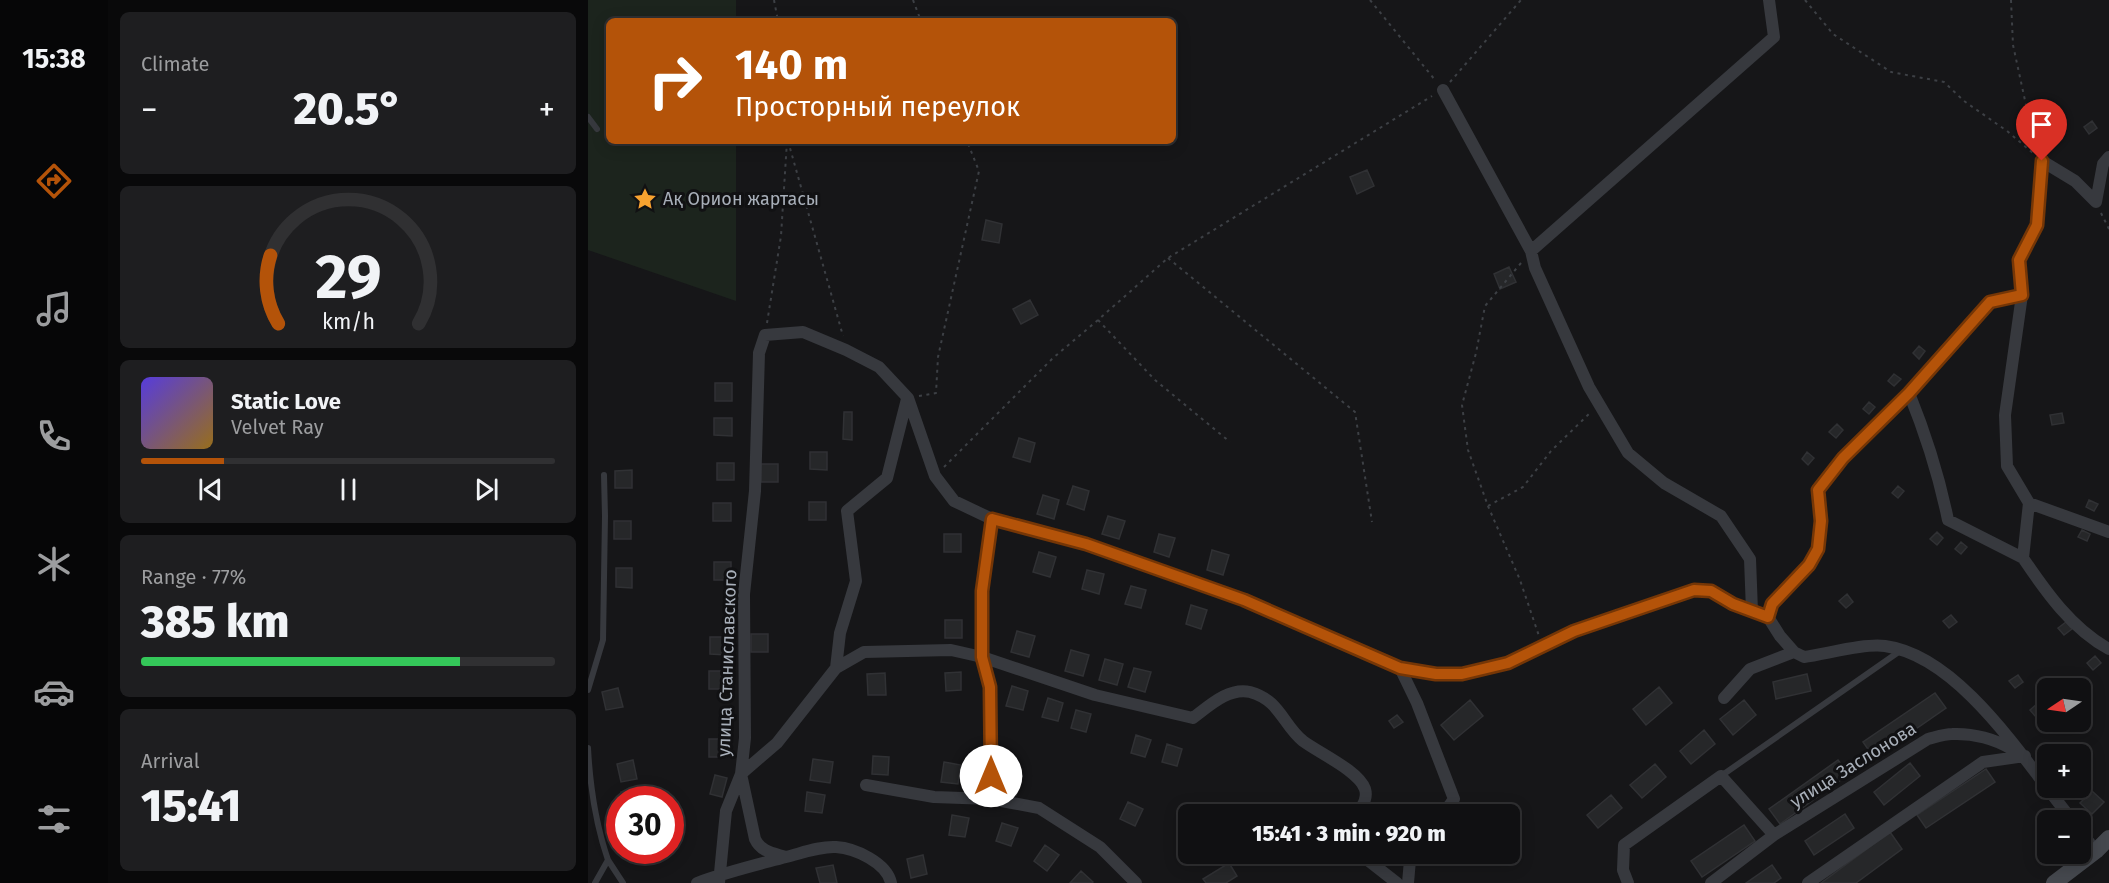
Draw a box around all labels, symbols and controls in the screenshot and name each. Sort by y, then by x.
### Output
text: 140 m [735,40,848,90]
icon: right [636,42,714,120]
text: 15:38 [22,43,86,75]
text: Climate [141,52,209,76]
text: 20.5° [293,82,403,136]
text: − [141,90,158,130]
text: + [539,90,555,130]
text: Просторный переулок [735,91,1020,123]
pin [2016,99,2067,161]
icon: arrive [2025,108,2058,141]
icon: directions [33,160,75,202]
place icon: Ақ Орион жартасы [632,186,658,212]
place label: Ақ Орион жартасы [663,188,819,210]
text: 29 [315,240,381,315]
icon: music [33,288,75,330]
text: km/h [321,310,375,336]
text: Static Love [231,388,341,415]
icon: phone [33,415,75,457]
text: Velvet Ray [231,415,324,439]
icon: previous [194,473,227,506]
icon: pause [332,473,365,506]
icon: next [470,473,503,506]
icon: climate [33,543,75,585]
text: Range · 77% [141,565,246,589]
street label: улица Станиславского [713,569,741,757]
text: 385 km [141,595,289,649]
icon: car [33,671,75,713]
north arrow [2037,678,2091,732]
map controls [2037,678,2091,864]
street label: улица Заслонова [1786,717,1920,813]
position arrow [959,744,1023,808]
button: + [2037,744,2091,798]
text: Arrival [141,749,200,773]
text: 15:41 [141,779,241,833]
speed limit sign: 30 [606,786,684,864]
icon: filters [33,798,75,840]
button: − [2037,810,2091,864]
text: 15:41 · 3 min · 920 m [1252,820,1446,847]

